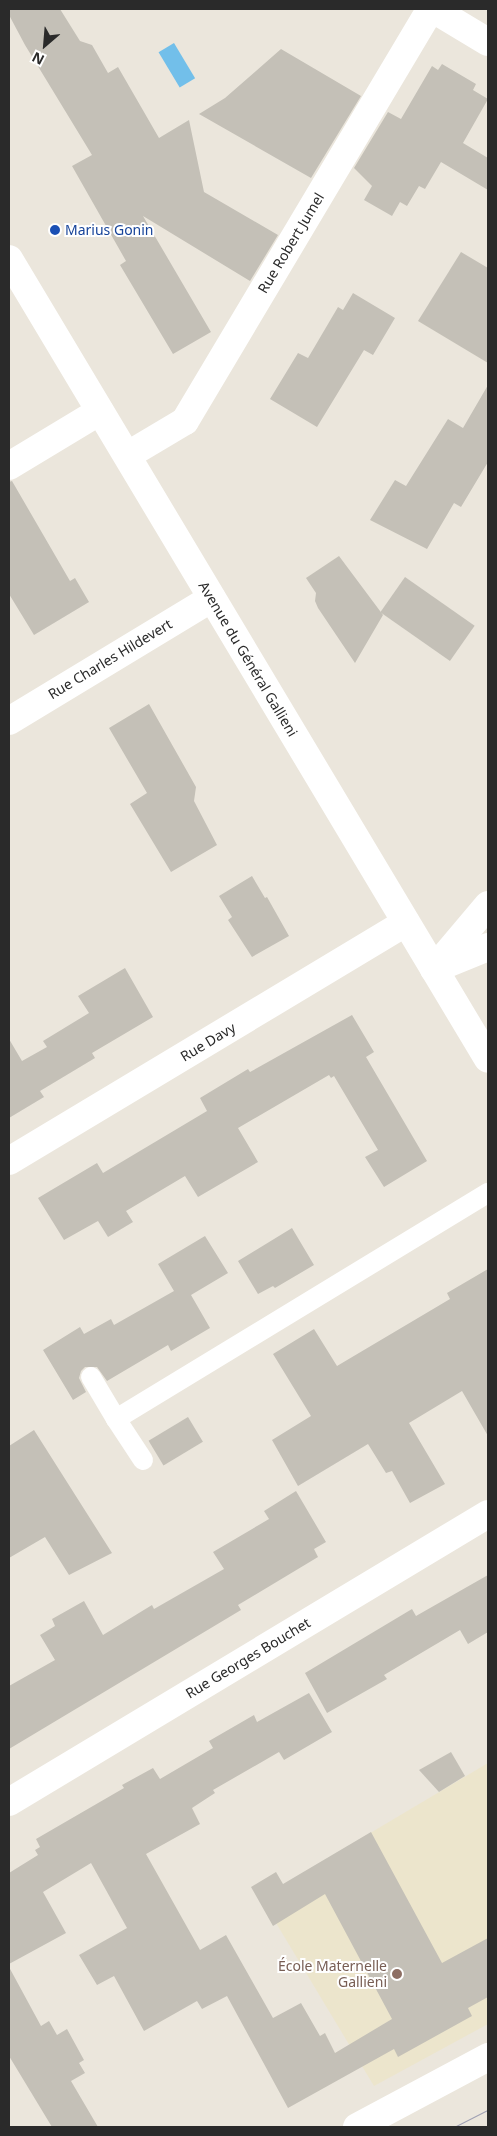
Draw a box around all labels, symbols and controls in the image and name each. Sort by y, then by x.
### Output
north arrow [20,20,70,70]
text: N [29,48,47,70]
street label: Rue Robert Jumel [254,190,328,296]
place label: Marius Gonin [65,222,154,238]
marker: Marius Gonin [49,224,61,236]
street label: Avenue du Général Gallieni [195,578,301,740]
street label: Rue Charles Hildevert [45,615,175,703]
street label: Rue Davy [177,1019,239,1065]
street label: Rue Georges Bouchet [183,1614,313,1702]
place label: École Maternelle Gallieni [278,1958,387,1990]
marker: École Maternelle Gallieni [391,1968,403,1980]

